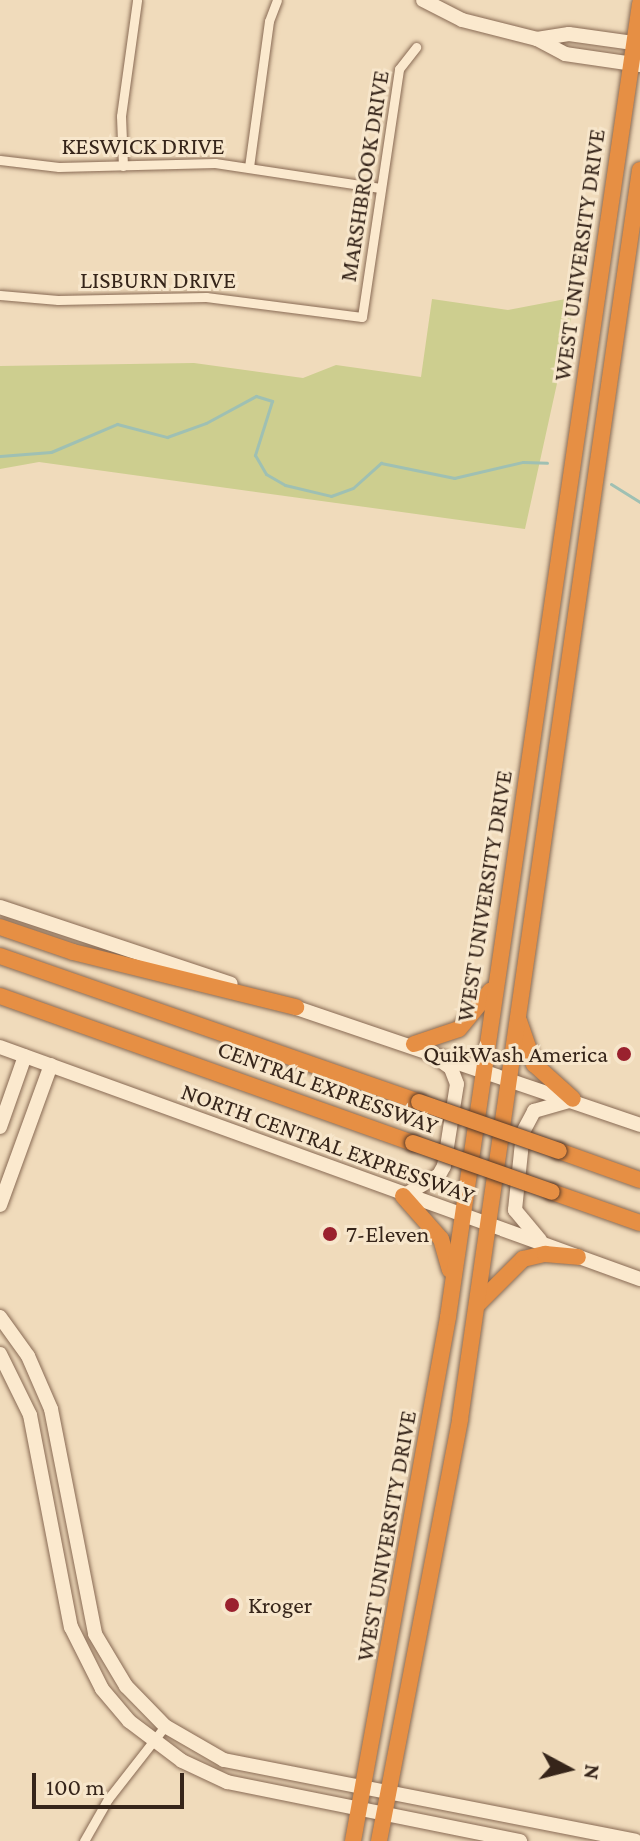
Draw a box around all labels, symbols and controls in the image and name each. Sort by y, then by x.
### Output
street label: MARSHBROOK DRIVE [333,68,395,284]
street label: WEST UNIVERSITY DRIVE [547,127,611,383]
street label: KESWICK DRIVE [62,132,224,160]
street label: LISBURN DRIVE [80,266,236,294]
street label: WEST UNIVERSITY DRIVE [450,768,518,1024]
street label: CENTRAL EXPRESSWAY [214,1034,442,1140]
place label: QuikWash America [423,1040,608,1068]
marker: QuikWash America [615,1045,633,1063]
street label: NORTH CENTRAL EXPRESSWAY [177,1076,479,1210]
place label: 7-Eleven [346,1220,429,1248]
marker: 7-Eleven [321,1225,339,1243]
street label: WEST UNIVERSITY DRIVE [350,1408,422,1664]
place label: Kroger [248,1591,312,1619]
marker: Kroger [223,1596,241,1614]
north arrow [528,1729,608,1809]
scale bar [36,1757,188,1807]
text: N [579,1763,606,1781]
text: 100 m [46,1773,105,1800]

